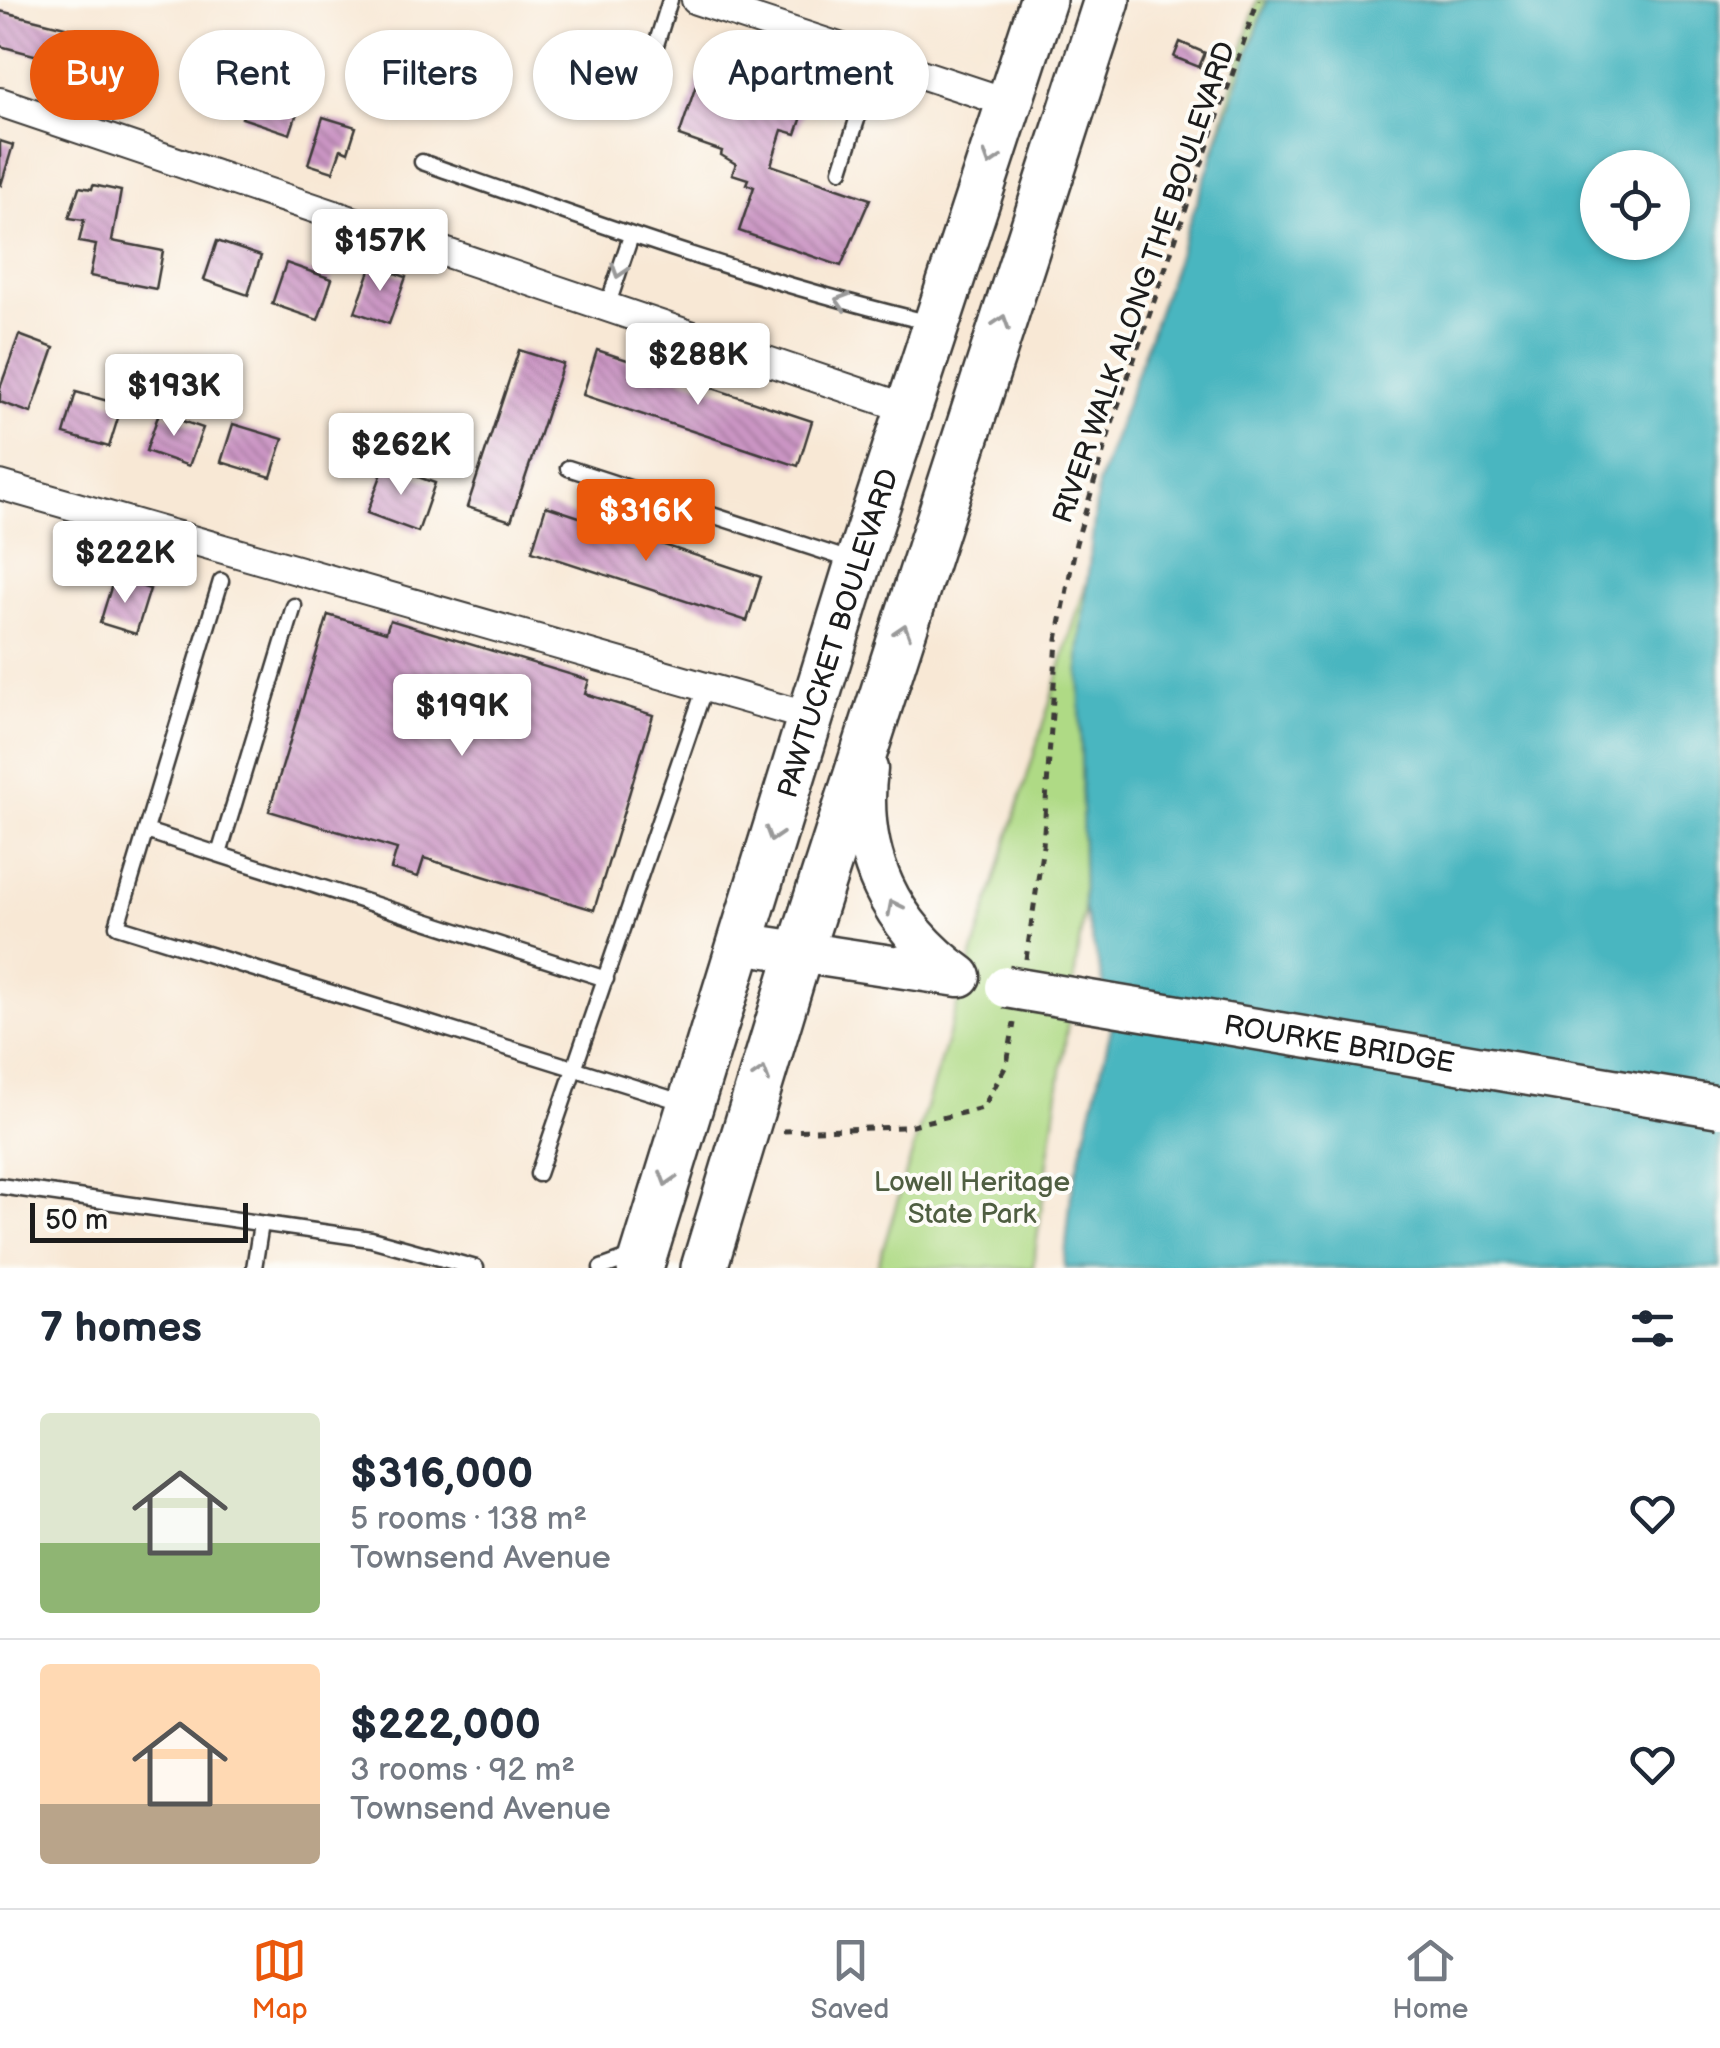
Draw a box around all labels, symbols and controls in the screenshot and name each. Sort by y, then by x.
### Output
chip: Buy [30,30,159,120]
chip: Rent [179,30,325,120]
chip: Filters [345,30,513,120]
chip: New [533,30,673,120]
chip: Apartment [693,30,929,120]
street label: RIVER WALK ALONG THE BOULEVARD [1046,38,1243,527]
one-way arrow [982,150,1002,167]
map controls [1580,150,1690,260]
button: locate [1580,150,1690,260]
pin: $157K [310,209,450,294]
text: $157K [334,222,426,261]
one-way arrow [611,262,631,279]
one-way arrow [835,292,852,313]
one-way arrow [991,314,1011,331]
pin: $288K [628,323,768,408]
text: $288K [648,336,748,375]
pin: $193K [104,354,244,439]
text: $193K [127,367,221,406]
pin: $262K [331,413,471,498]
text: $262K [351,426,451,465]
street label: PAWTUCKET BOULEVARD [771,465,906,802]
pin: $316K [576,479,716,564]
text: $316K [599,492,693,531]
pin: $222K [55,521,195,606]
text: $222K [75,534,175,573]
one-way arrow [891,623,911,640]
pin: $199K [392,674,532,759]
text: $199K [415,687,509,726]
one-way arrow [765,826,785,843]
one-way arrow [886,899,906,917]
street label: ROURKE BRIDGE [1221,1009,1457,1080]
one-way arrow [750,1066,771,1083]
park label: Lowell Heritage State Park [874,1166,1070,1231]
one-way arrow [658,1170,679,1187]
scale bar [30,1198,248,1242]
text: 50 m [45,1204,108,1237]
icon: filters [1625,1301,1680,1356]
text: 7 homes [40,1303,202,1354]
text: $316,000 [350,1449,533,1500]
icon: home [120,1453,240,1573]
icon: heart [1625,1486,1680,1541]
text: 5 rooms · 138 m² [350,1500,587,1539]
text: Townsend Avenue [350,1539,611,1578]
text: $222,000 [350,1700,541,1751]
icon: home [120,1704,240,1824]
icon: heart [1625,1737,1680,1792]
text: 3 rooms · 92 m² [350,1751,575,1790]
text: Townsend Avenue [350,1790,611,1829]
tab: Map [252,1933,308,2026]
tab: Saved [811,1933,889,2026]
tab: Home [1392,1933,1468,2026]

